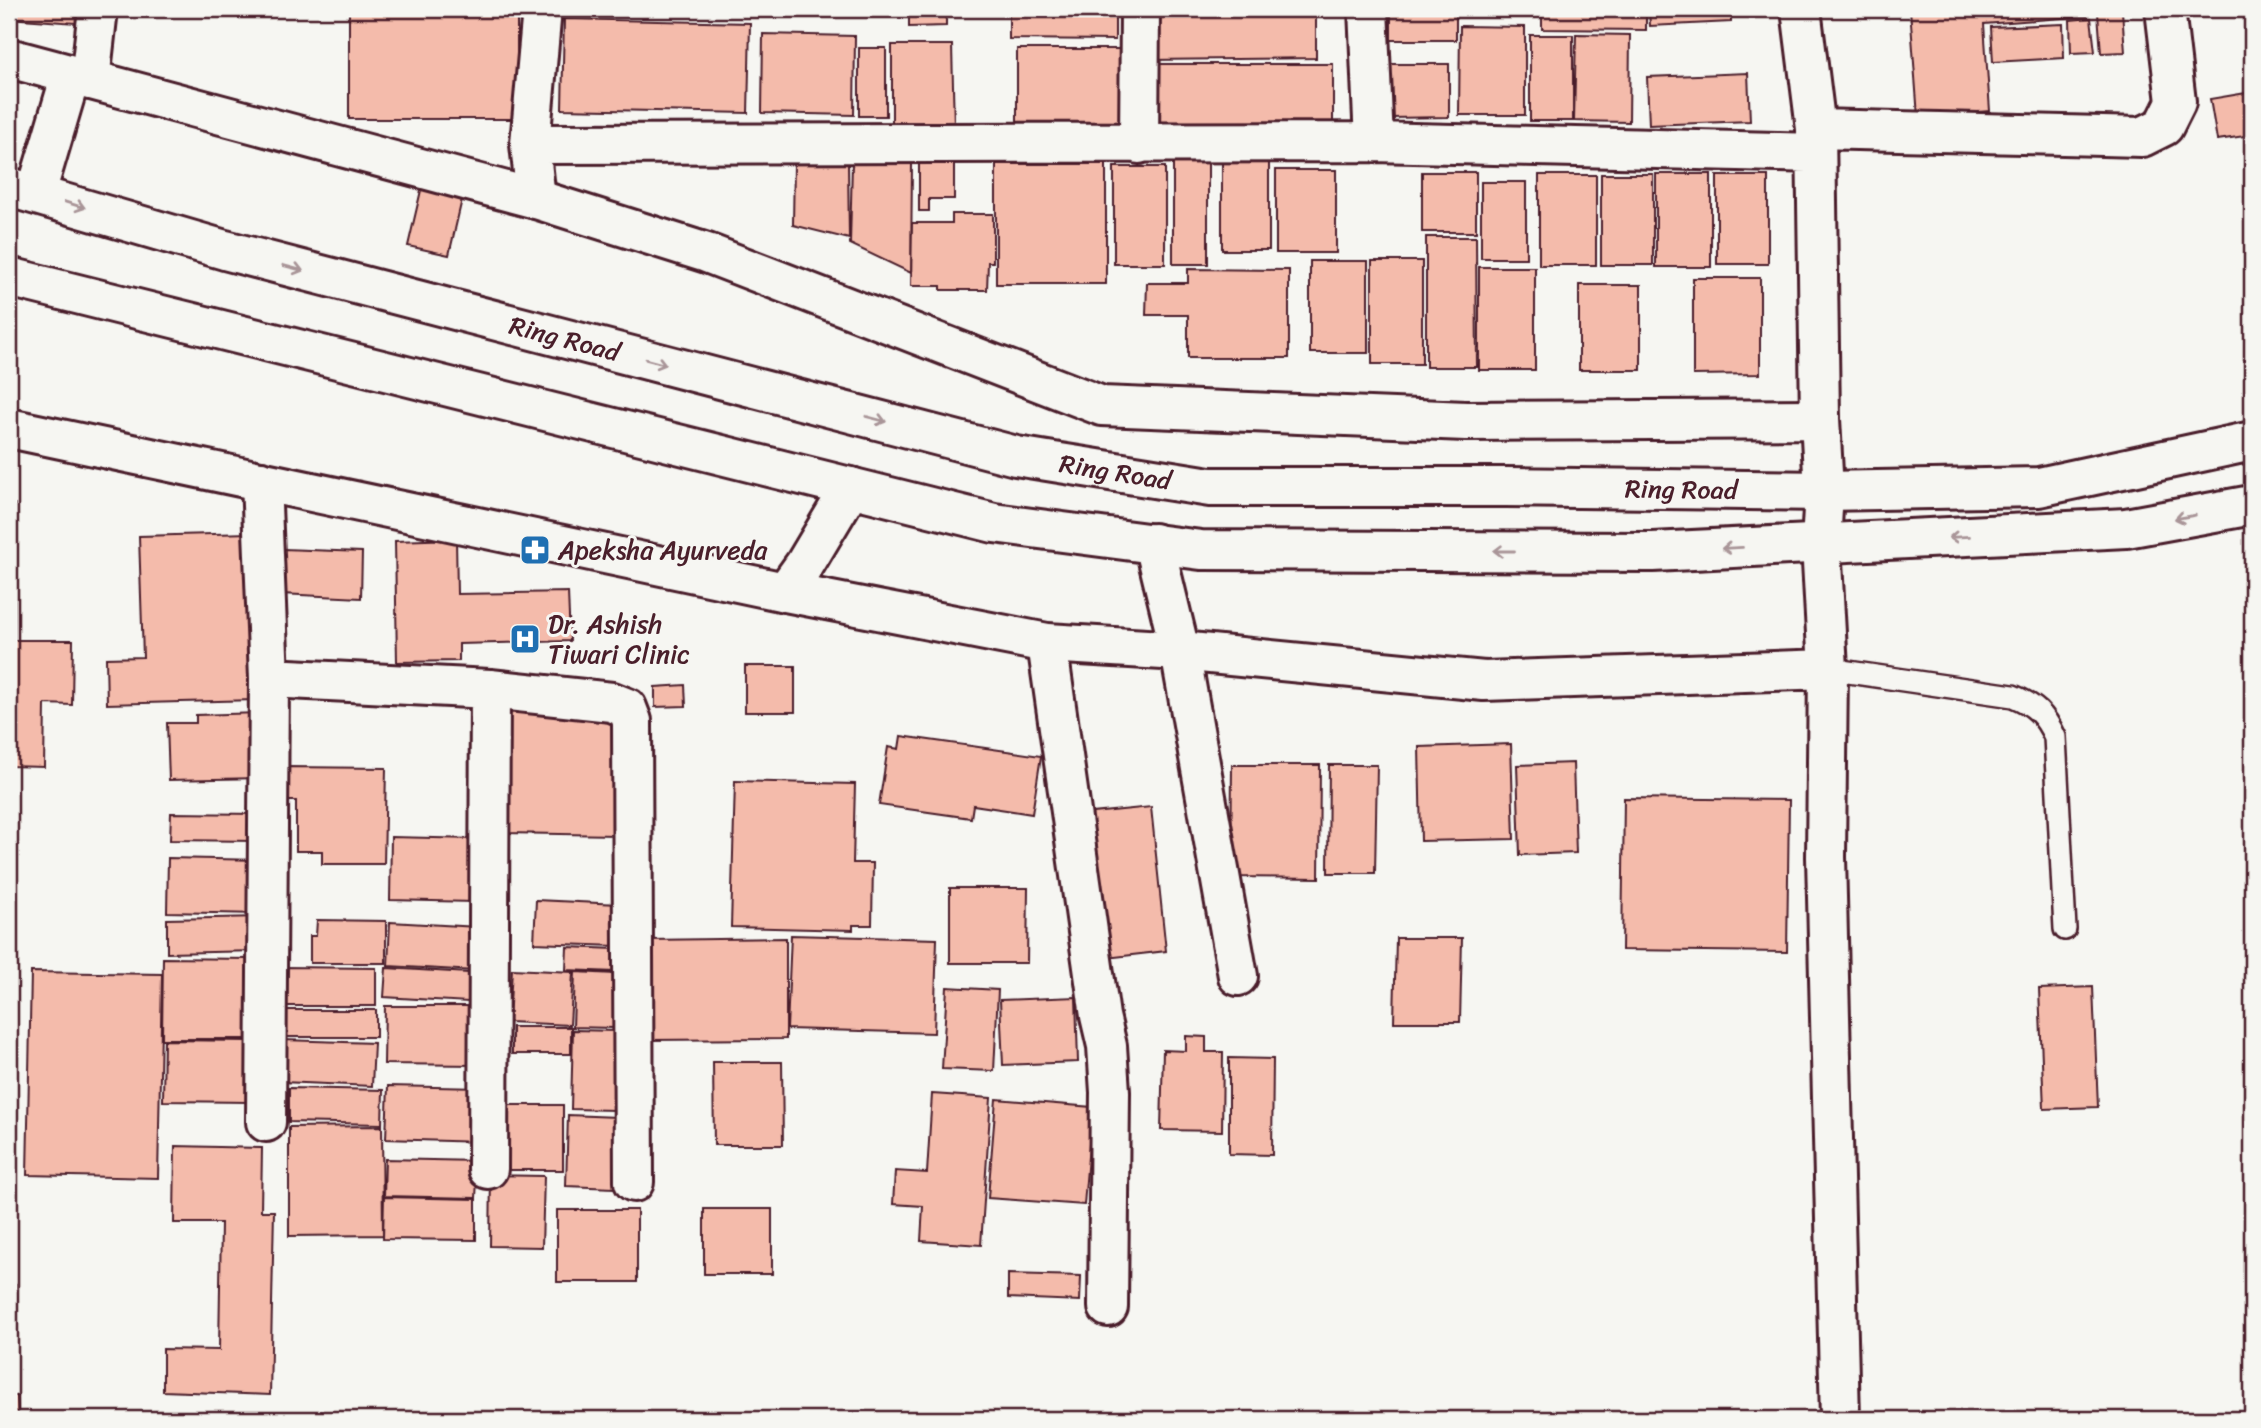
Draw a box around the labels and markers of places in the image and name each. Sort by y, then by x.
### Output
place label: Apeksha Ayurveda [557,527,768,573]
pharmacy icon: Apeksha Ayurveda [518,533,552,567]
place label: Dr. Ashish Tiwari Clinic [548,601,690,677]
hospital icon: Dr. Ashish Tiwari Clinic [508,622,542,656]

